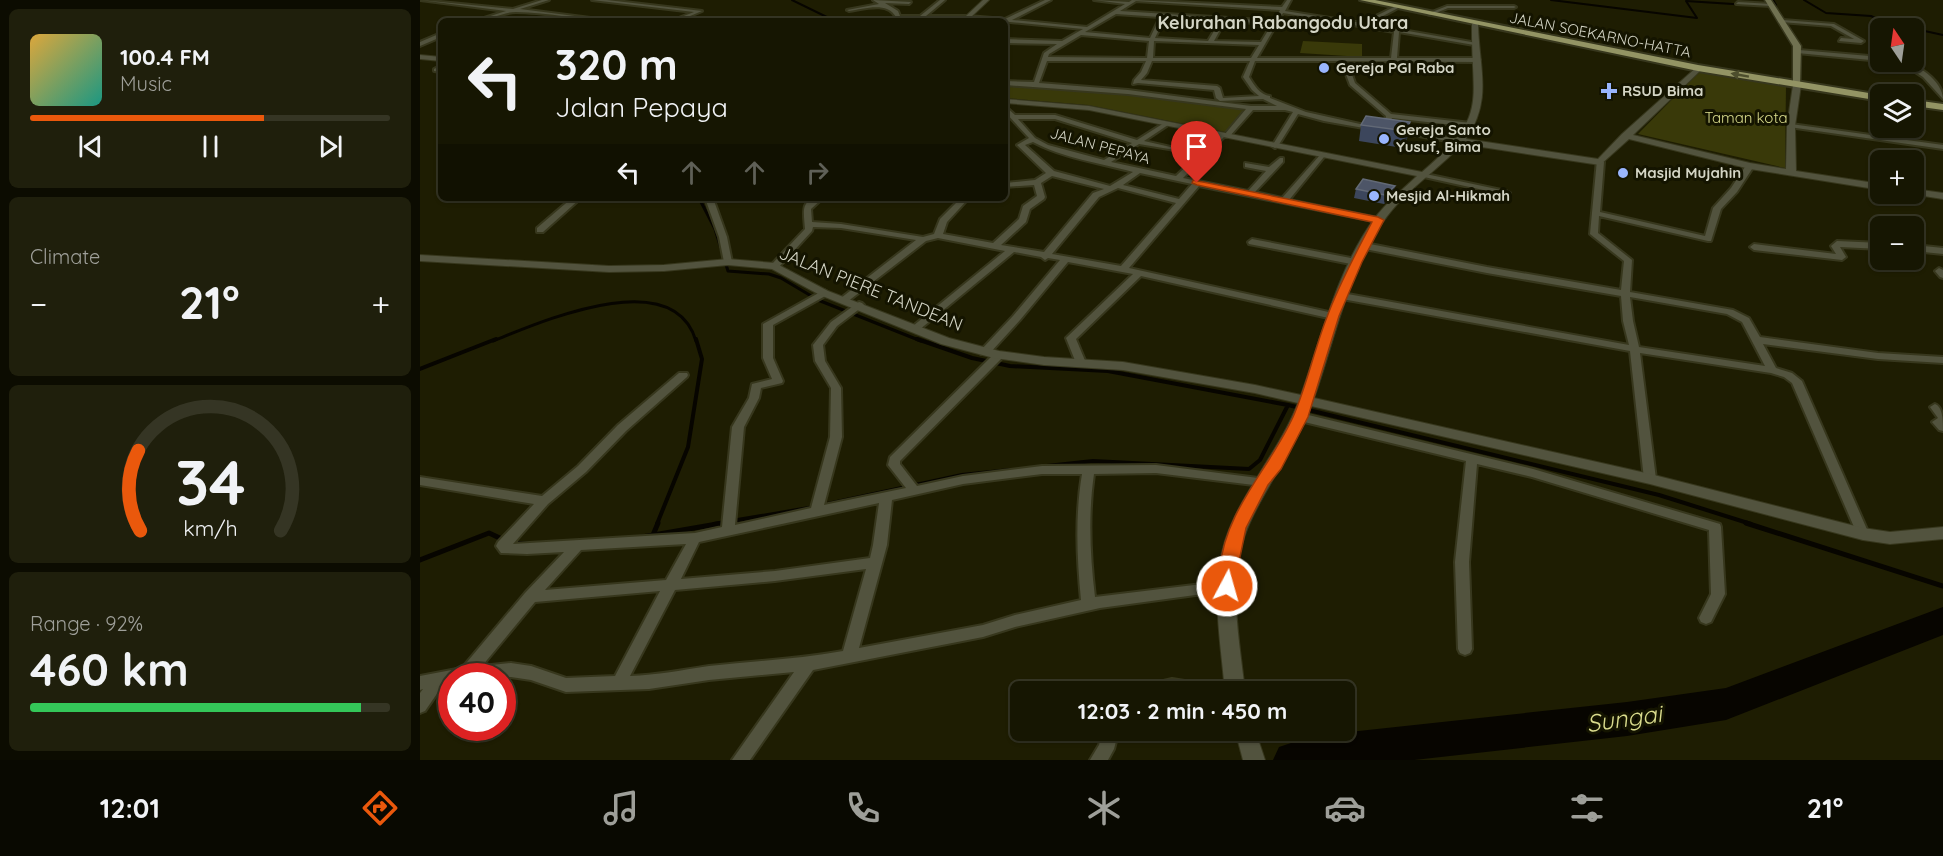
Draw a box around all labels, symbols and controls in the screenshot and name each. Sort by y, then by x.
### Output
street label: JALAN SOEKARNO-HATTA [1508,8,1693,62]
district label: Kelurahan Rabangodu Utara [1158,11,1408,34]
north arrow [1870,18,1924,72]
map controls [1870,18,1924,270]
text: 320 m [555,38,678,91]
icon: left [456,42,534,120]
text: 100.4 FM [120,43,210,71]
place label: Gereja PGI Raba [1336,58,1455,77]
marker: Gereja PGI Raba [1317,61,1331,75]
one-way arrow [1730,70,1749,79]
text: Music [120,71,172,96]
place label: RSUD Bima [1622,81,1703,100]
marker: RSUD Bima [1600,82,1618,100]
button: layers [1870,84,1924,138]
text: Jalan Pepaya [555,90,728,124]
park label: Taman kota [1704,108,1788,127]
place label: Gereja Santo Yusuf, Bima [1396,120,1491,156]
pin [1171,121,1222,183]
street label: JALAN PEPAYA [1048,123,1153,168]
icon: previous [74,130,107,163]
icon: pause [194,130,227,163]
icon: next [314,130,347,163]
icon: arrive [1180,130,1213,163]
marker: Gereja Santo Yusuf, Bima [1377,132,1391,146]
button: + [1870,150,1924,204]
icon: left [612,156,645,189]
icon: ahead [675,156,708,189]
icon: ahead [738,156,771,189]
icon: right [801,156,834,189]
place label: Masjid Mujahin [1635,163,1741,182]
marker: Masjid Mujahin [1616,166,1630,180]
place label: Mesjid Al-Hikmah [1386,186,1510,205]
marker: Mesjid Al-Hikmah [1367,189,1381,203]
button: − [1870,216,1924,270]
street label: JALAN PIERE TANDEAN [776,241,966,336]
text: Climate [30,244,100,269]
text: 21° [179,274,240,330]
text: − [30,283,47,324]
text: + [371,283,390,324]
text: 34 [175,443,245,521]
text: km/h [183,515,237,541]
position arrow [1195,554,1259,618]
text: Range · 92% [30,611,143,636]
text: 460 km [30,641,189,697]
speed limit sign: 40 [438,663,516,741]
text: 12:03 · 2 min · 450 m [1078,697,1287,725]
water label: Sungai [1584,698,1666,738]
icon: directions [359,787,401,829]
icon: music [600,787,642,829]
icon: phone [842,787,884,829]
icon: climate [1083,787,1125,829]
icon: car [1324,787,1366,829]
icon: filters [1566,787,1608,829]
text: 12:01 [100,791,160,825]
text: 21° [1807,791,1843,825]

